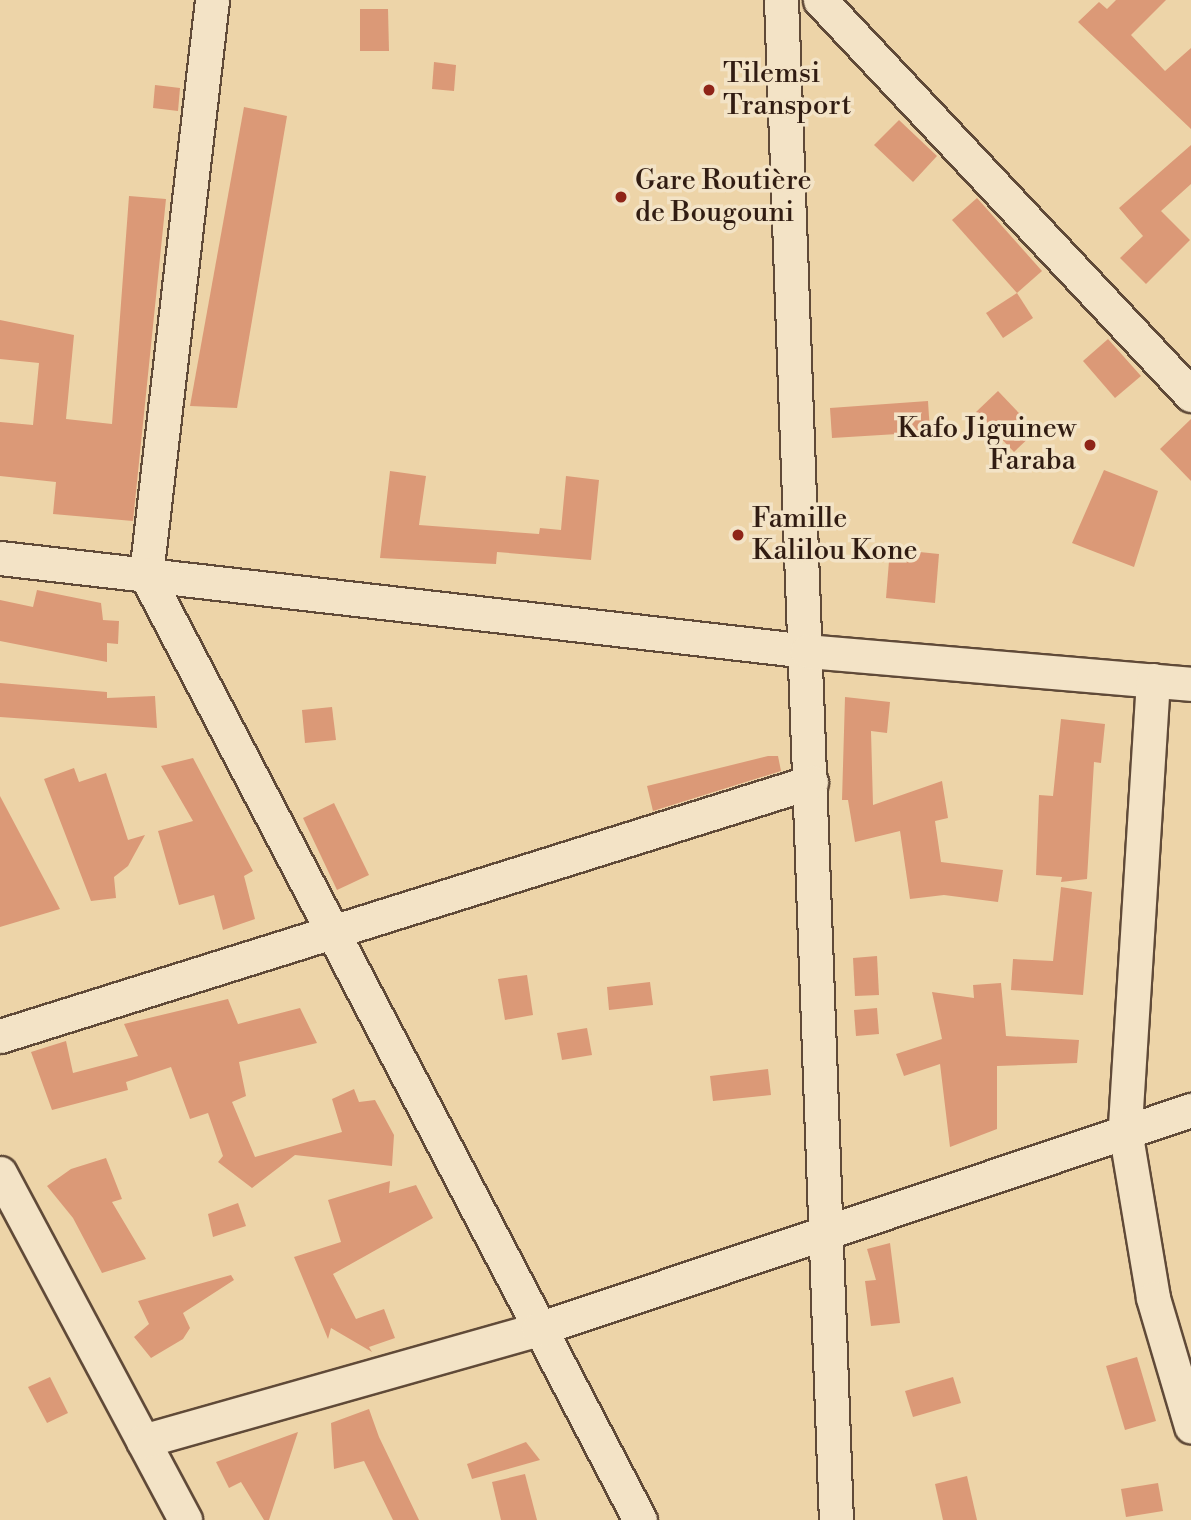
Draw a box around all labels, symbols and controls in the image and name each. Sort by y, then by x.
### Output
place label: Tilemsi Transport [723,57,851,123]
marker: Tilemsi Transport [701,82,717,98]
place label: Gare Routière de Bougouni [635,164,812,230]
marker: Gare Routière de Bougouni [613,189,629,205]
place label: Kafo Jiguinew Faraba [897,412,1076,478]
marker: Kafo Jiguinew Faraba [1082,437,1098,453]
place label: Famille Kalilou Kone [752,502,918,568]
marker: Famille Kalilou Kone [730,527,746,543]

